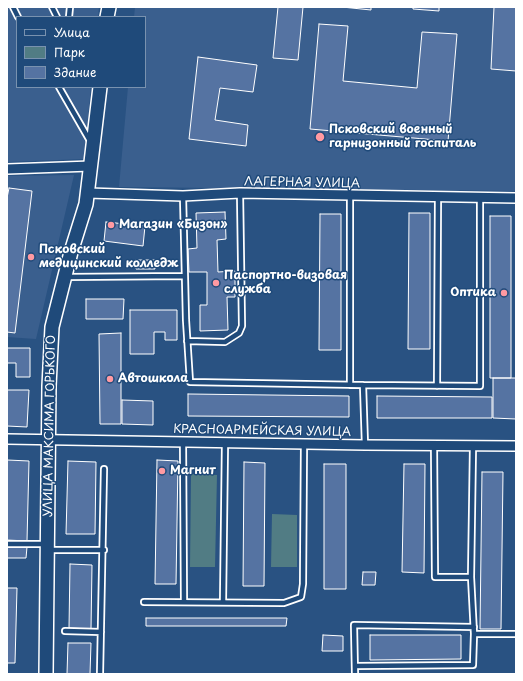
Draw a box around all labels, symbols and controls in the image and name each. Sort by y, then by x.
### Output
legend [16,16,146,88]
text: Улица [54,23,90,41]
text: Парк [54,43,85,61]
text: Здание [54,63,96,81]
place label: Псковский военный гарнизонный госпиталь [329,123,476,151]
marker: Псковский военный гарнизонный госпиталь [314,131,326,143]
street label: ЛАГЕРНАЯ УЛИЦА [244,175,360,191]
place label: Магазин «Бизон» [119,218,228,232]
marker: Магазин «Бизон» [106,220,116,230]
place label: Псковский медицинский колледж [39,243,178,271]
marker: Псковский медицинский колледж [26,252,36,262]
place label: Паспортно-визовая служба [224,269,347,297]
marker: Паспортно-визовая служба [211,278,221,288]
place label: Оптика [450,286,496,300]
marker: Оптика [499,288,509,298]
street label: УЛИЦА МАКСИМА ГОРЬКОГО [41,335,59,517]
place label: Автошкола [118,372,188,386]
marker: Автошкола [105,374,115,384]
street label: КРАСНОАРМЕЙСКАЯ УЛИЦА [173,422,351,440]
place label: Магнит [170,464,216,478]
marker: Магнит [157,466,167,476]

